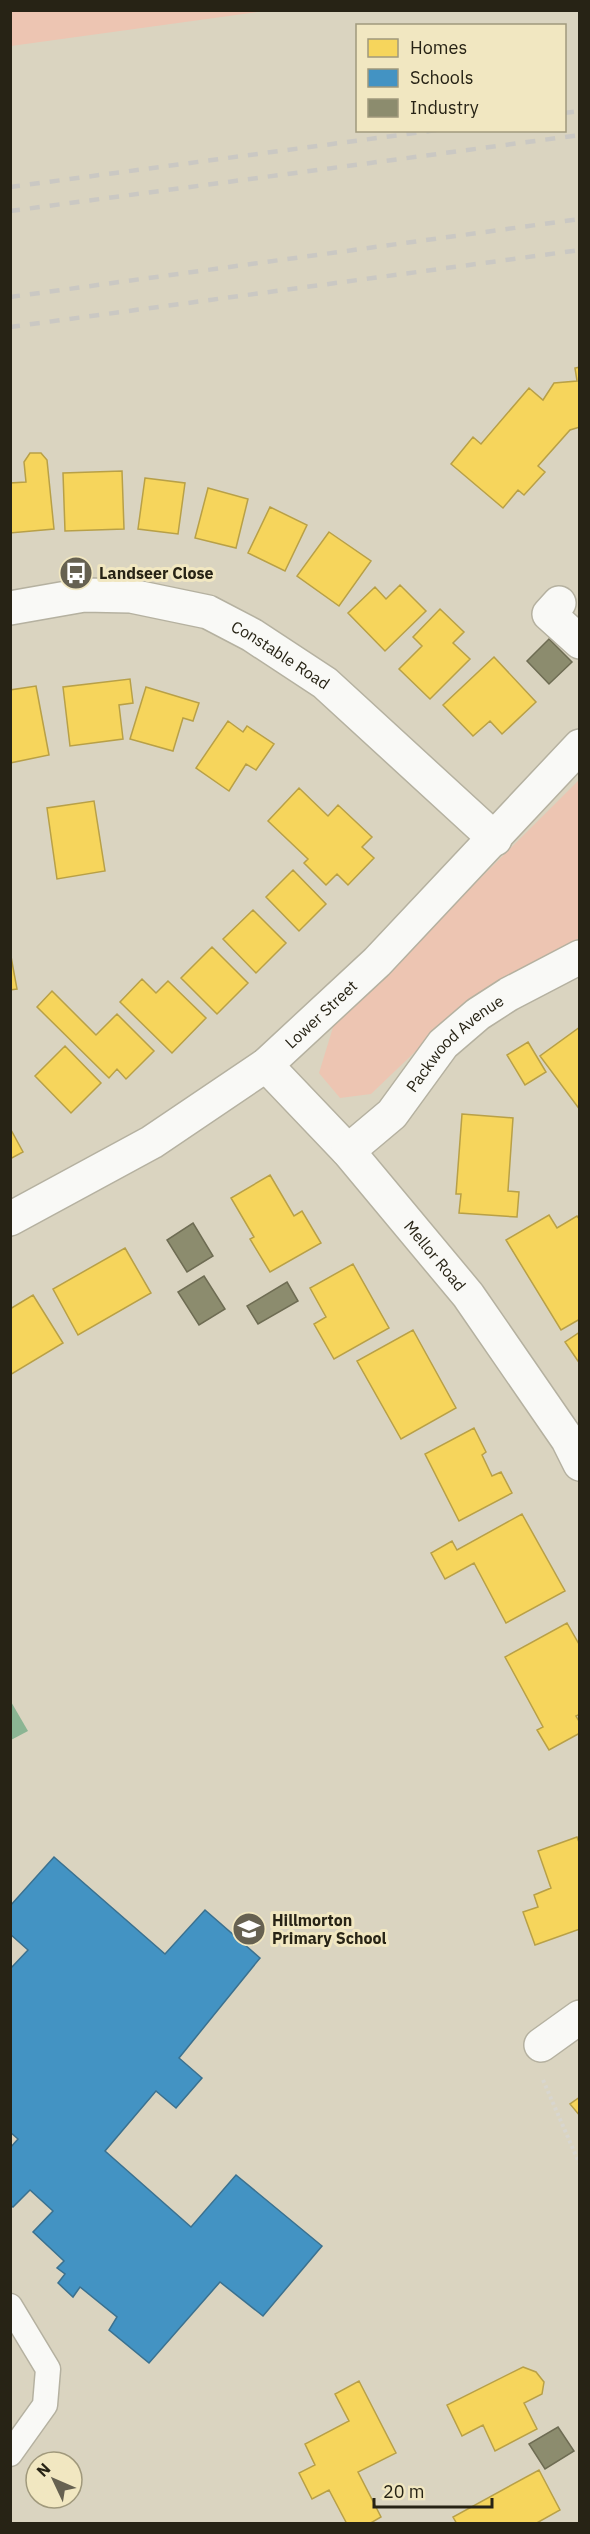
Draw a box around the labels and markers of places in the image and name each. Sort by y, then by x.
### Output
bus stop icon: Landseer Close [58,555,94,591]
place label: Landseer Close [99,563,214,583]
place label: Hillmorton Primary School [272,1910,387,1948]
school or university icon: Hillmorton Primary School [231,1911,267,1947]

